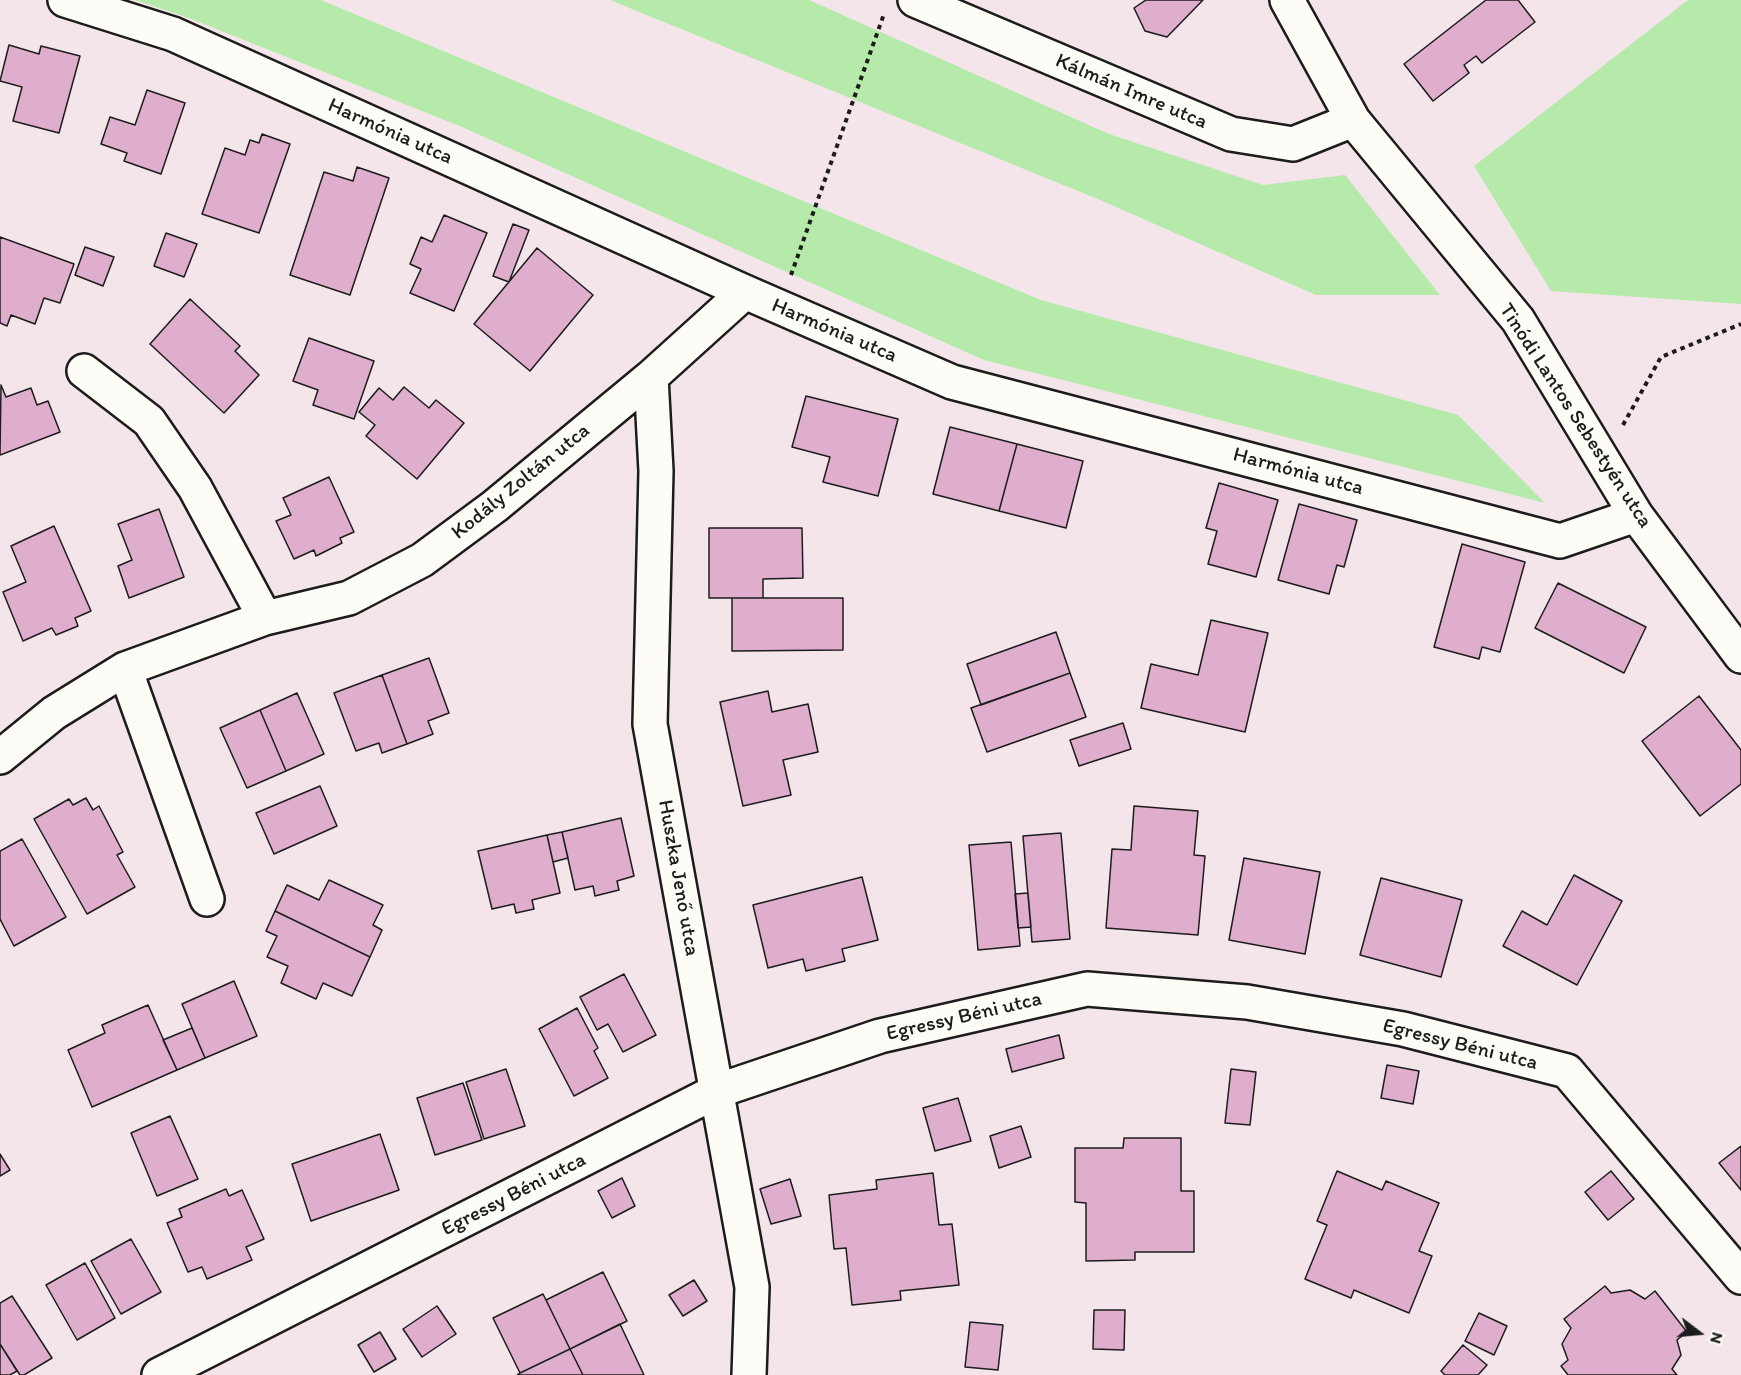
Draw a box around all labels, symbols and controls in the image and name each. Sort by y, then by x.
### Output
street label: Kálmán Imre utca [1051,49,1211,135]
street label: Harmónia utca [324,93,456,171]
street label: Harmónia utca [768,293,900,369]
street label: Tinódi Lantos Sebestyén utca [1493,299,1657,533]
street label: Kodály Zoltán utca [447,419,595,545]
street label: Harmónia utca [1230,443,1366,501]
street label: Huszka Jenő utca [652,798,704,958]
street label: Egressy Béni utca [884,987,1044,1047]
street label: Egressy Béni utca [1380,1014,1540,1076]
street label: Egressy Béni utca [438,1148,590,1242]
north arrow [1669,1303,1729,1363]
text: N [1706,1330,1727,1346]

